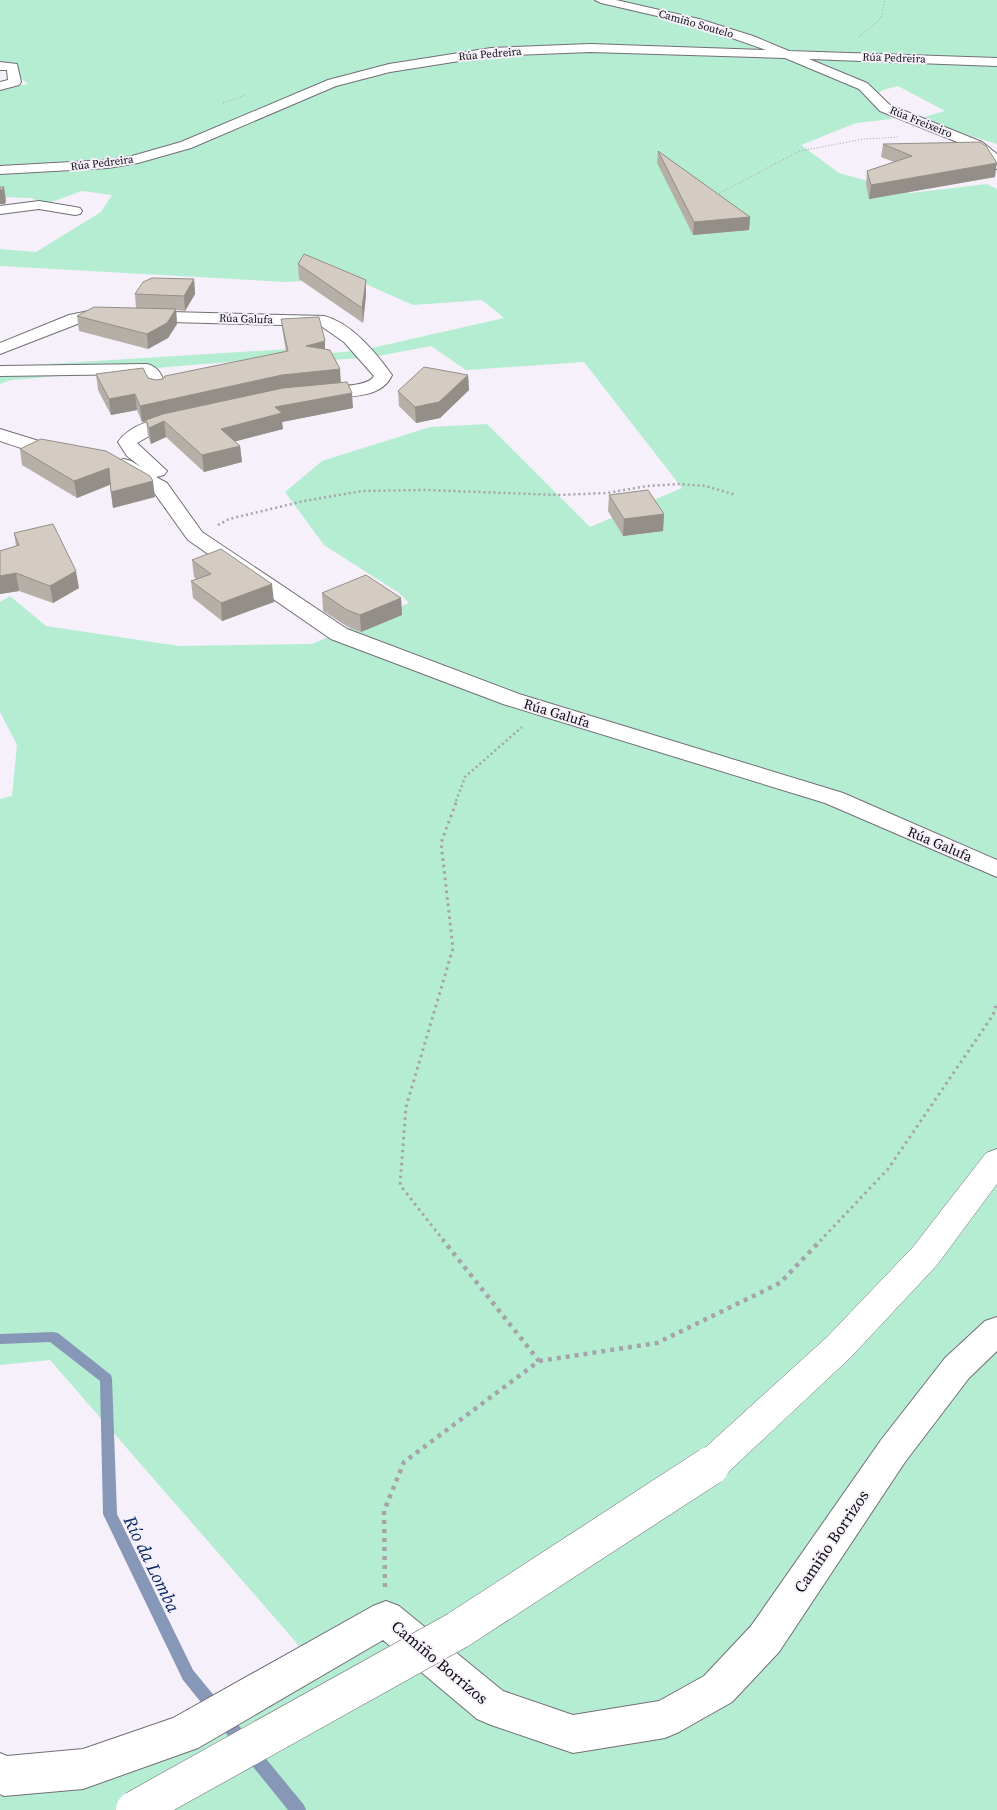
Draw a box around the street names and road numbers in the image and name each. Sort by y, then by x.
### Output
street label: Camiño Soutelo [657,6,735,42]
street label: Rúa Pedreira [458,44,523,64]
street label: Rúa Pedreira [862,49,926,67]
street label: Rúa Freixeiro [887,103,955,141]
street label: Rúa Pedreira [70,152,135,174]
street label: Rúa Galufa [219,311,274,327]
street label: Rúa Galufa [521,693,593,733]
street label: Rúa Galufa [905,821,976,867]
street label: Camiño Borrizos [788,1485,874,1597]
street label: Camiño Borrizos [387,1615,493,1709]

